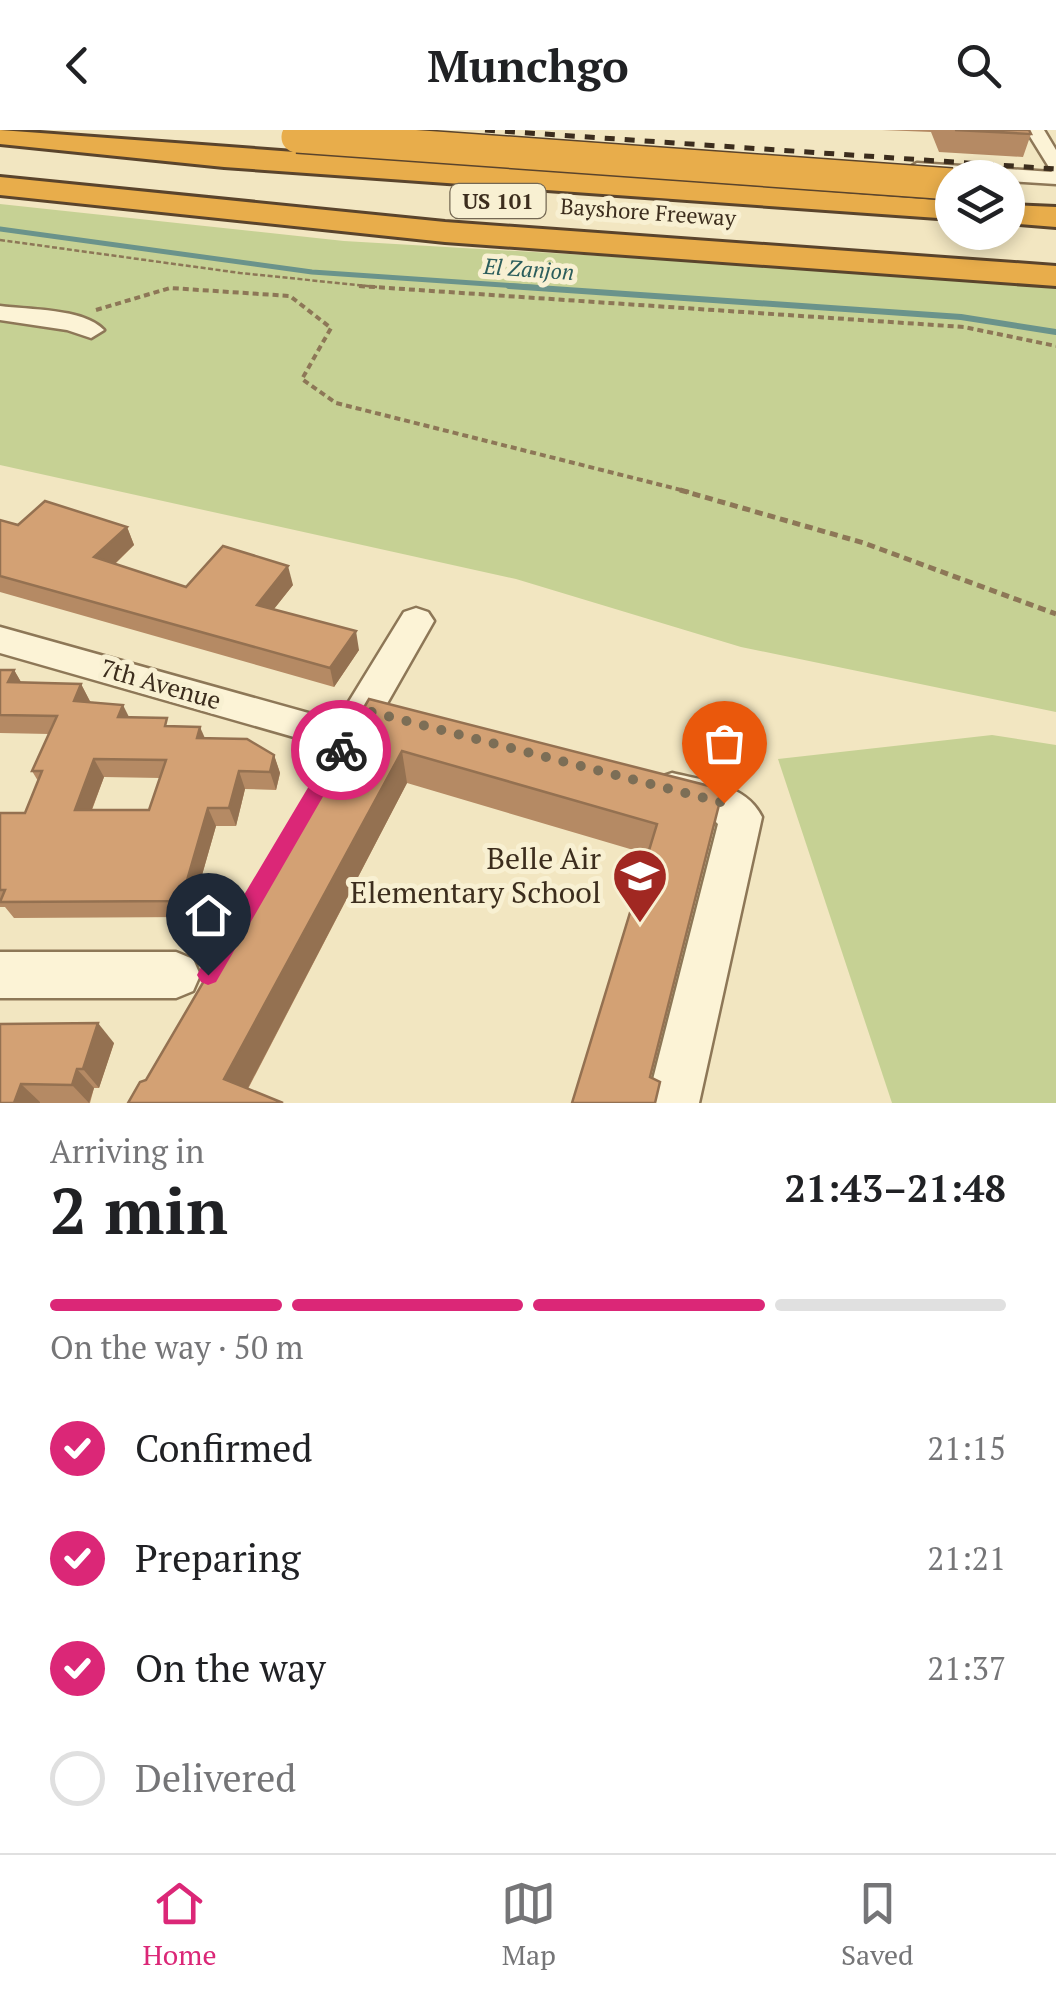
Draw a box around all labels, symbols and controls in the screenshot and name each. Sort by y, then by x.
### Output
text: Munchgo [427,35,629,95]
icon: back [50,38,105,93]
icon: search [951,38,1006,93]
map controls [935,160,1025,250]
button: layers [935,160,1025,250]
road number: US 101 [450,184,546,218]
street label: Bayshore Freeway [559,191,738,232]
water label: El Zanjon [482,251,575,286]
street label: 7th Avenue [97,651,225,716]
courier [291,700,391,800]
pin [682,701,767,804]
icon: bag [697,716,752,771]
icon: bike [314,723,369,778]
place label: Belle Air Elementary School [350,838,601,912]
school or university icon: Belle Air Elementary School [610,846,670,925]
pin [166,873,251,976]
icon: home [181,888,236,943]
text: Arriving in [50,1130,204,1172]
text: 21:43–21:48 [784,1163,1006,1213]
text: 2 min [50,1166,228,1253]
text: On the way · 50 m [50,1326,303,1368]
icon: check [50,1421,105,1476]
text: Confirmed [135,1423,313,1473]
text: 21:15 [927,1427,1006,1469]
icon: check [50,1531,105,1586]
text: Preparing [135,1533,301,1583]
text: 21:21 [927,1537,1006,1579]
icon: check [50,1641,105,1696]
text: On the way [135,1643,326,1693]
text: 21:37 [927,1647,1006,1689]
text: Delivered [135,1753,296,1803]
tab: Home [142,1876,217,1973]
tab: Map [501,1876,556,1973]
tab: Saved [841,1876,914,1973]

